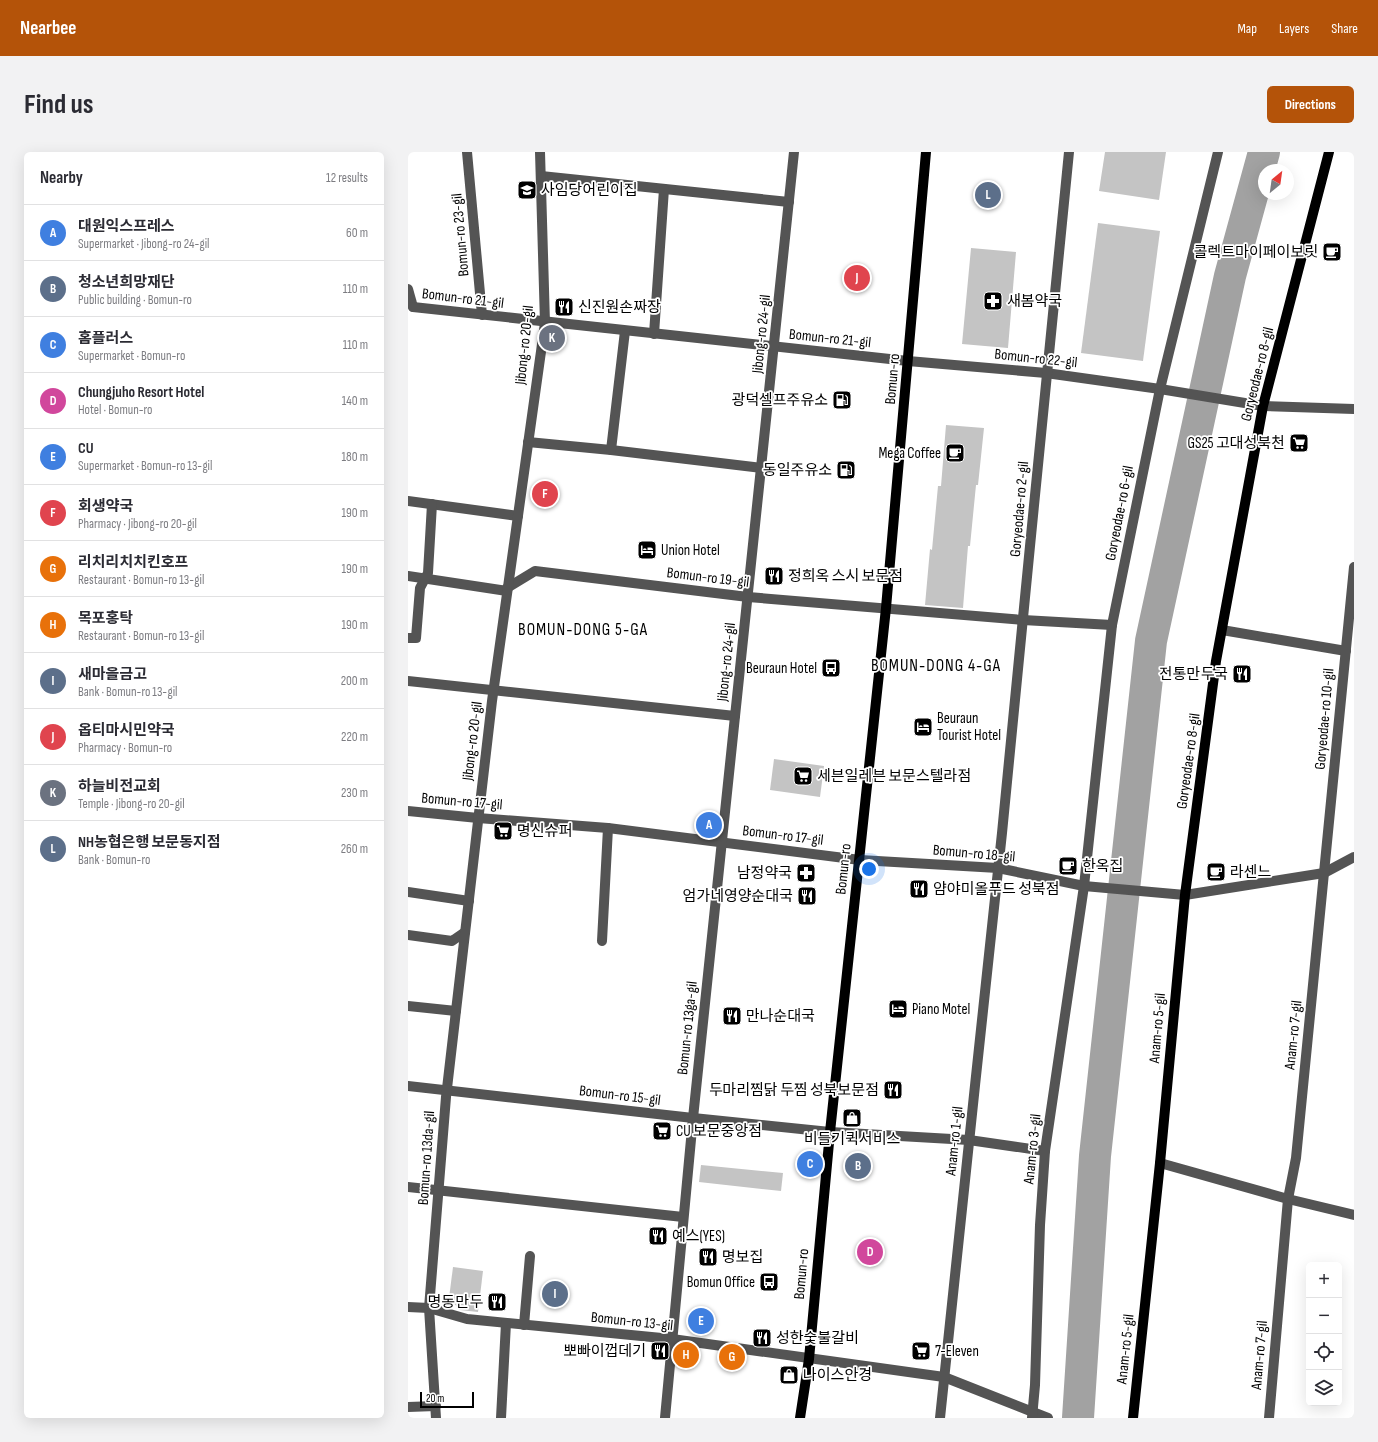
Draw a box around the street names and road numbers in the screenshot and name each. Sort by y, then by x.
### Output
street label: Bomun-ro 23-gil [447,193,474,277]
street label: Bomun-ro 21-gil [421,284,505,313]
street label: Jibong-ro 24-gil [748,294,775,375]
street label: Jibong-ro 20-gil [511,305,538,387]
street label: Bomun-ro 21-gil [788,325,872,352]
street label: Goryeodae-ro 8-gil [1237,325,1278,423]
street label: Bomun-ro 22-gil [994,345,1078,372]
street label: Bomun-ro [881,353,904,405]
street label: Goryeodae-ro 2-gil [1006,460,1033,558]
street label: Goryeodae-ro 6-gil [1101,464,1138,562]
street label: Bomun-ro 19-gil [666,563,750,592]
street label: Jibong-ro 24-gil [713,622,740,703]
street label: Goryeodae-ro 10-gil [1311,668,1338,771]
street label: Jibong-ro 20-gil [458,700,487,783]
street label: Goryeodae-ro 8-gil [1172,712,1205,810]
street label: Bomun-ro 17-gil [421,788,503,815]
street label: Bomun-ro 17-gil [741,821,824,850]
street label: Bomun-ro 18-gil [932,840,1016,867]
street label: Bomun-ro [831,843,856,895]
street label: Bomun-ro 13ga-gil [673,980,702,1076]
street label: Anam-ro 5-gil [1145,992,1170,1065]
street label: Anam-ro 7-gil [1280,1000,1307,1072]
street label: Bomun-ro 15-gil [578,1081,662,1110]
street label: Anam-ro 1-gil [941,1106,968,1178]
street label: Bomun-ro 13da-gil [414,1110,439,1206]
street label: Anam-ro 3-gil [1019,1113,1046,1186]
street label: Bomun-ro [790,1248,813,1300]
street label: Bomun-ro 13-gil [590,1308,674,1335]
street label: Anam-ro 5-gil [1112,1313,1139,1386]
street label: Anam-ro 7-gil [1247,1320,1272,1391]

